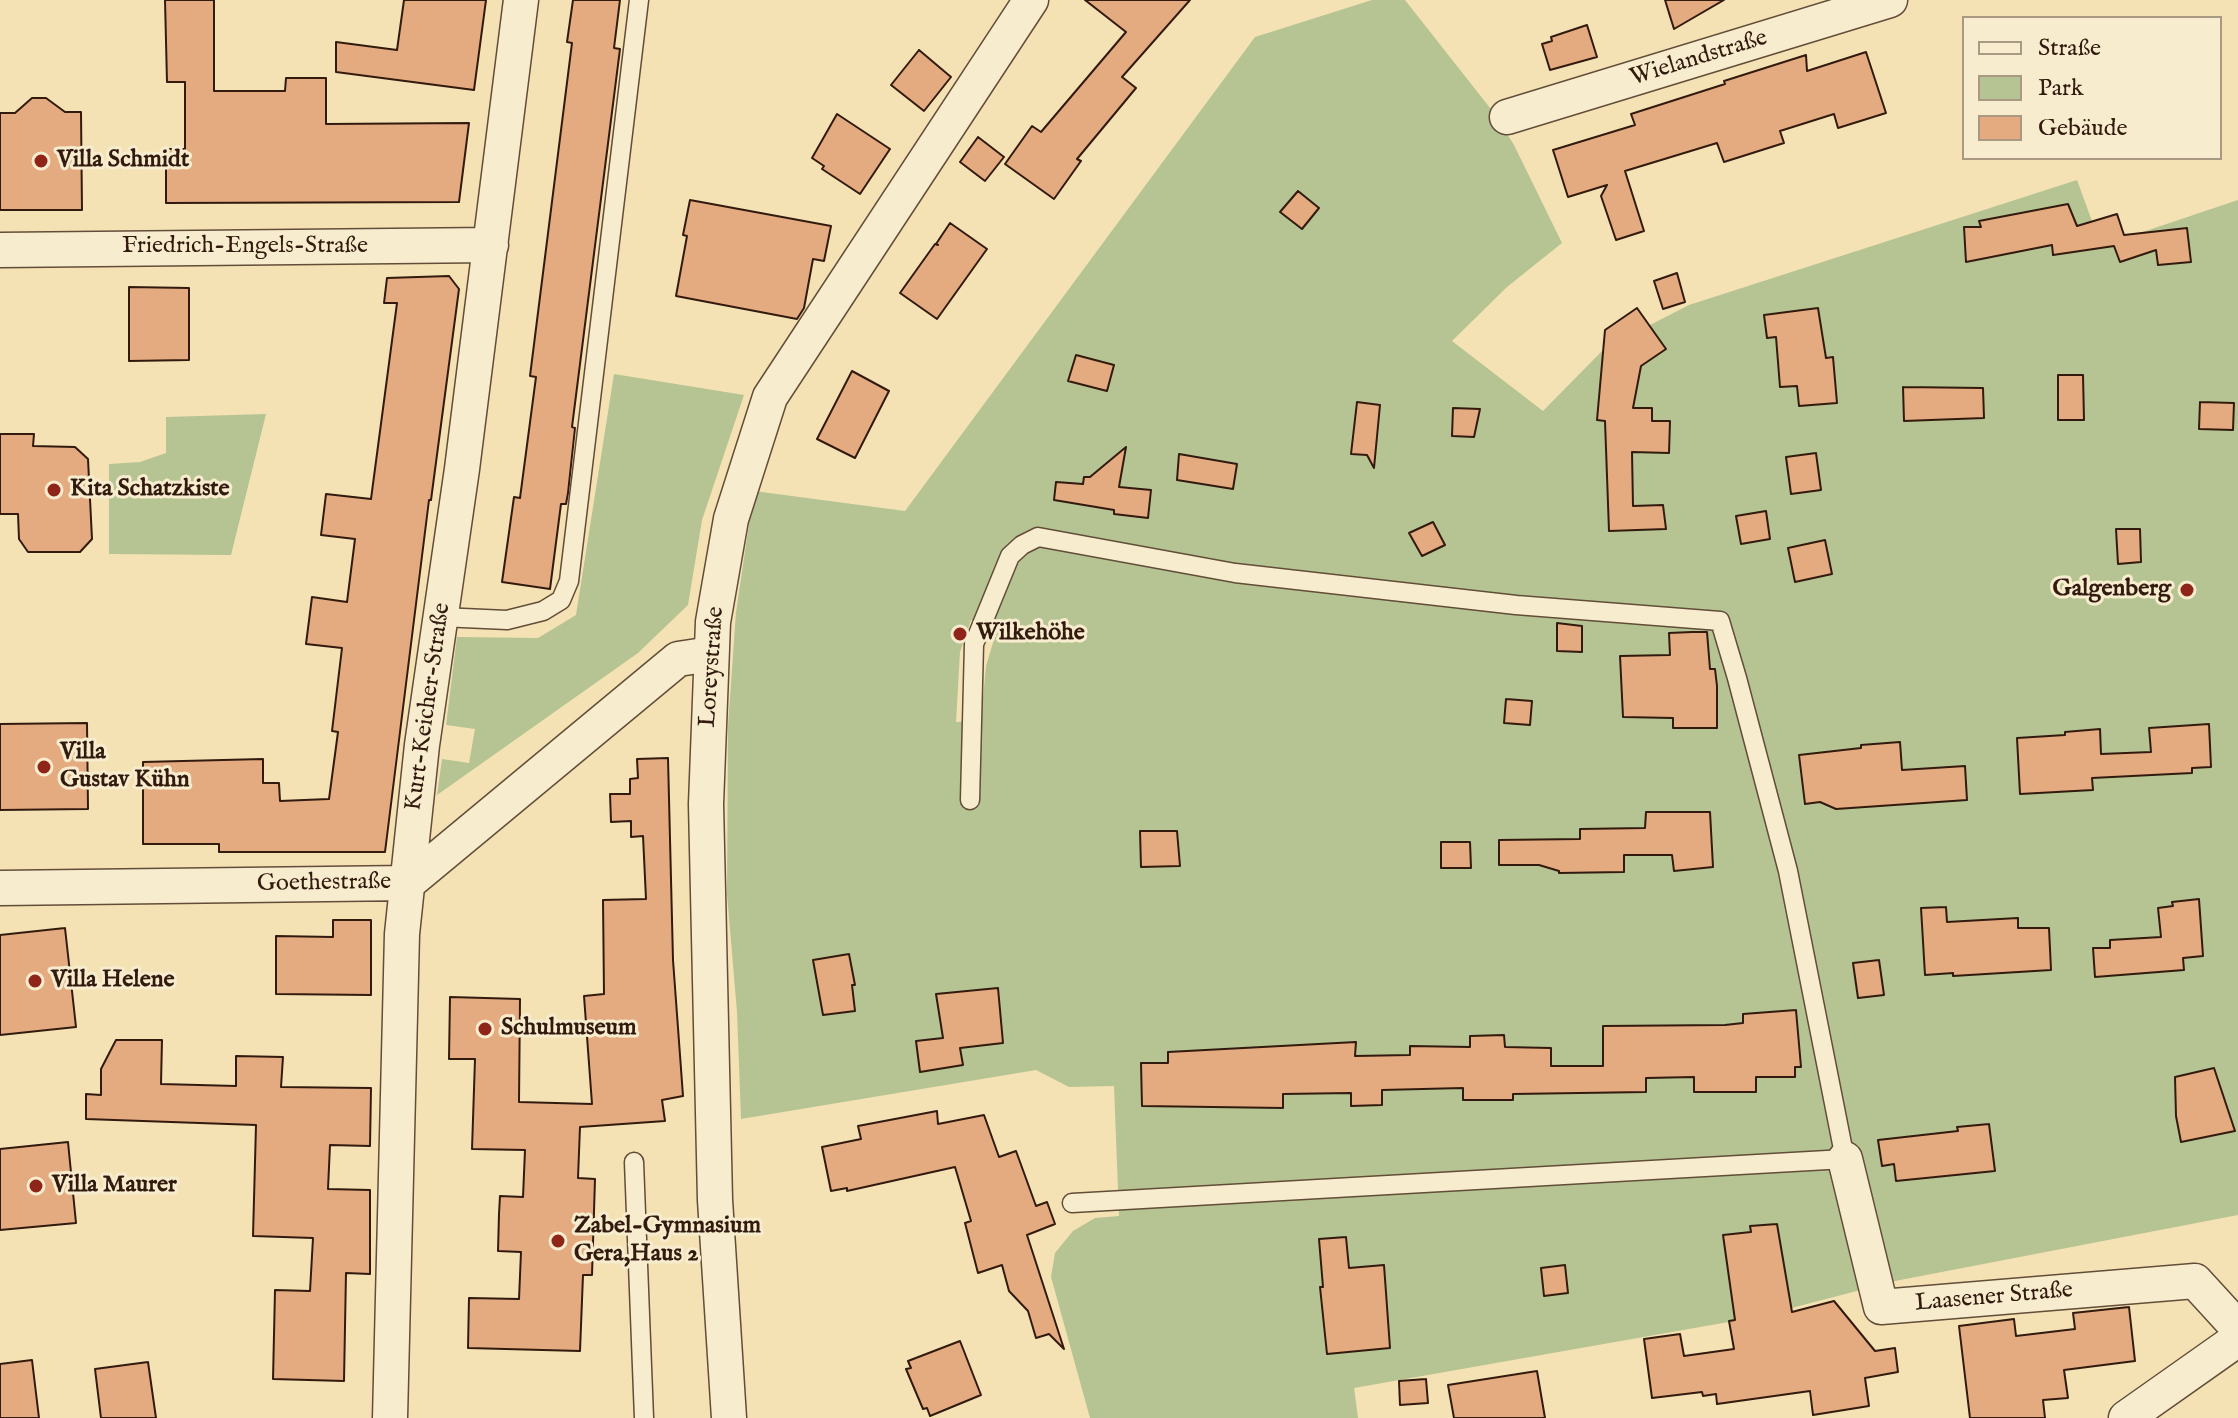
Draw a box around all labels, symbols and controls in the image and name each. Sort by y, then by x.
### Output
legend [1962,16,2222,160]
street label: Wielandstraße [1627,24,1771,94]
text: Straße [2038,33,2101,64]
text: Park [2038,73,2084,104]
text: Gebäude [2038,113,2128,144]
place label: Villa Schmidt [57,147,189,175]
marker: Villa Schmidt [32,152,50,170]
street label: Friedrich-Engels-Straße [122,233,368,261]
place label: Kita Schatzkiste [70,476,230,504]
marker: Kita Schatzkiste [45,481,63,499]
place label: Galgenberg [2053,576,2171,604]
marker: Galgenberg [2178,581,2196,599]
street label: Kurt-Keicher-Straße [400,601,458,813]
street label: Loreystraße [694,606,732,728]
place label: Wilkehöhe [976,620,1085,648]
marker: Wilkehöhe [951,625,969,643]
place label: Villa Gustav Kühn [60,739,189,795]
marker: Villa Gustav Kühn [35,758,53,776]
street label: Goethestraße [257,868,391,900]
place label: Villa Helene [51,967,174,995]
marker: Villa Helene [26,972,44,990]
place label: Schulmuseum [501,1015,636,1043]
marker: Schulmuseum [476,1020,494,1038]
place label: Villa Maurer [52,1172,177,1200]
marker: Villa Maurer [27,1177,45,1195]
place label: Zabel-Gymnasium Gera,Haus 2 [574,1213,761,1269]
marker: Zabel-Gymnasium Gera,Haus 2 [549,1232,567,1250]
street label: Laasener Straße [1914,1277,2074,1319]

